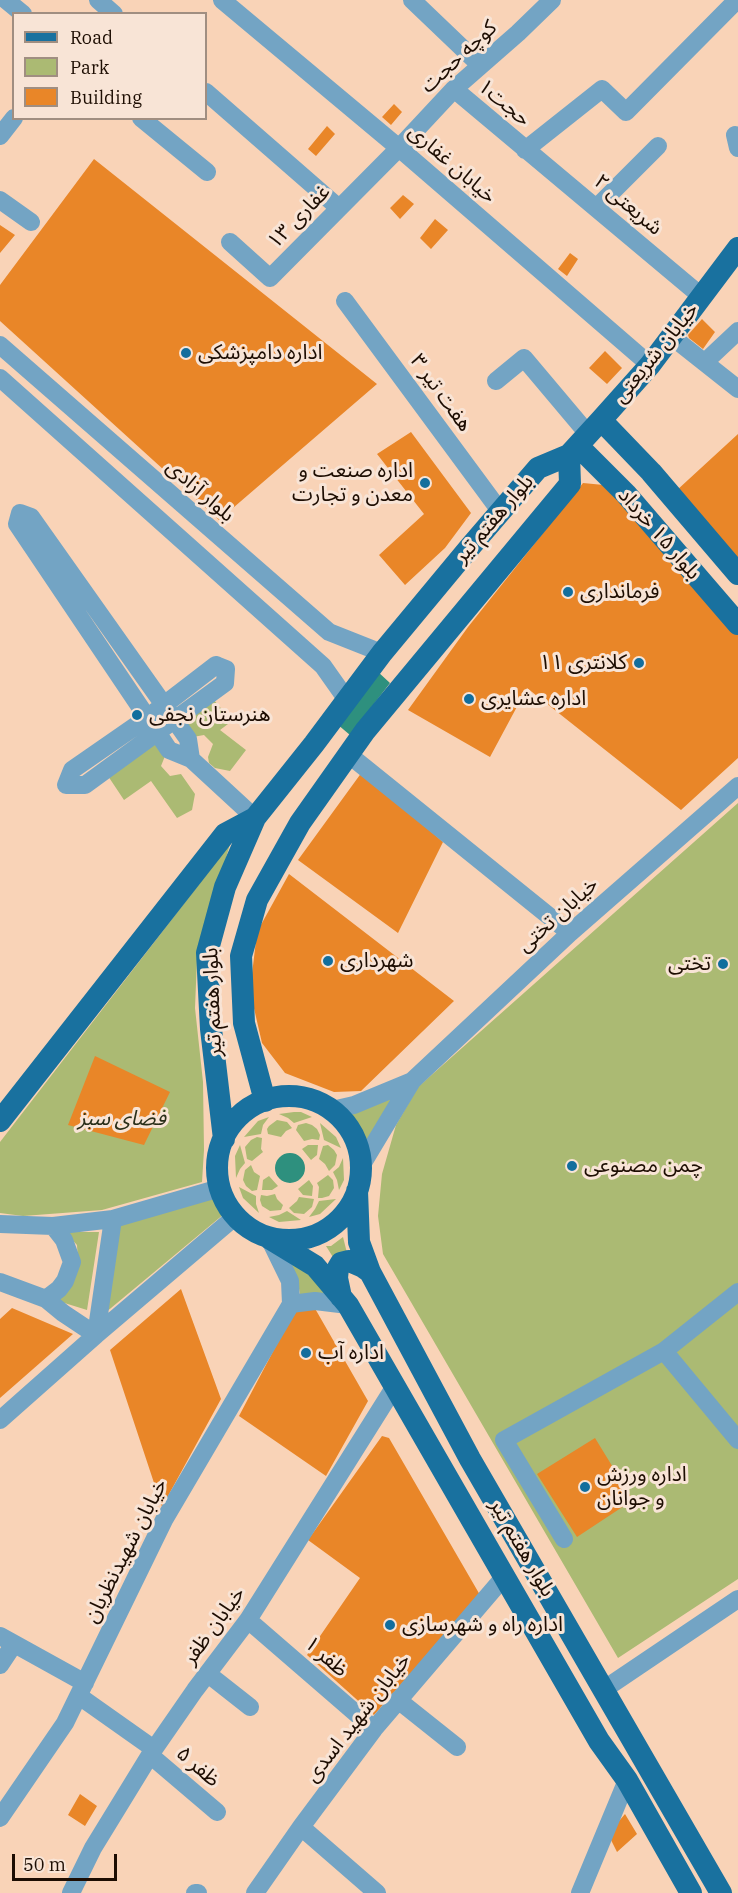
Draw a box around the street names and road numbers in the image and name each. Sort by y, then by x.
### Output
street label: کوچه حجت [416,15,502,99]
street label: حجت۱ [473,74,535,132]
street label: خیابان غفاری [403,119,501,209]
street label: شریعتی ۲ [589,169,667,241]
street label: غفاری ۱۳ [262,180,336,254]
street label: خیابان شریعتی [608,298,704,408]
street label: هفت تیر ۳ [404,349,478,437]
street label: بلوار آزادی [161,454,239,528]
street label: بلوار هفتم تیر [449,470,539,568]
street label: بلوار ۱۵ خرداد [612,483,706,585]
street label: خیابان تختی [512,872,604,958]
street label: بلوار هفتم تیر [199,947,227,1057]
street label: خیابان شهیدنظریان [79,1475,173,1627]
street label: بلوار هفتم تیر [484,1495,560,1601]
street label: خیابان ظفر [177,1582,251,1670]
street label: ظفر ۱ [299,1631,353,1683]
street label: خیابان شهید اسدی [300,1648,416,1788]
street label: ظفر ۵ [171,1741,225,1793]

